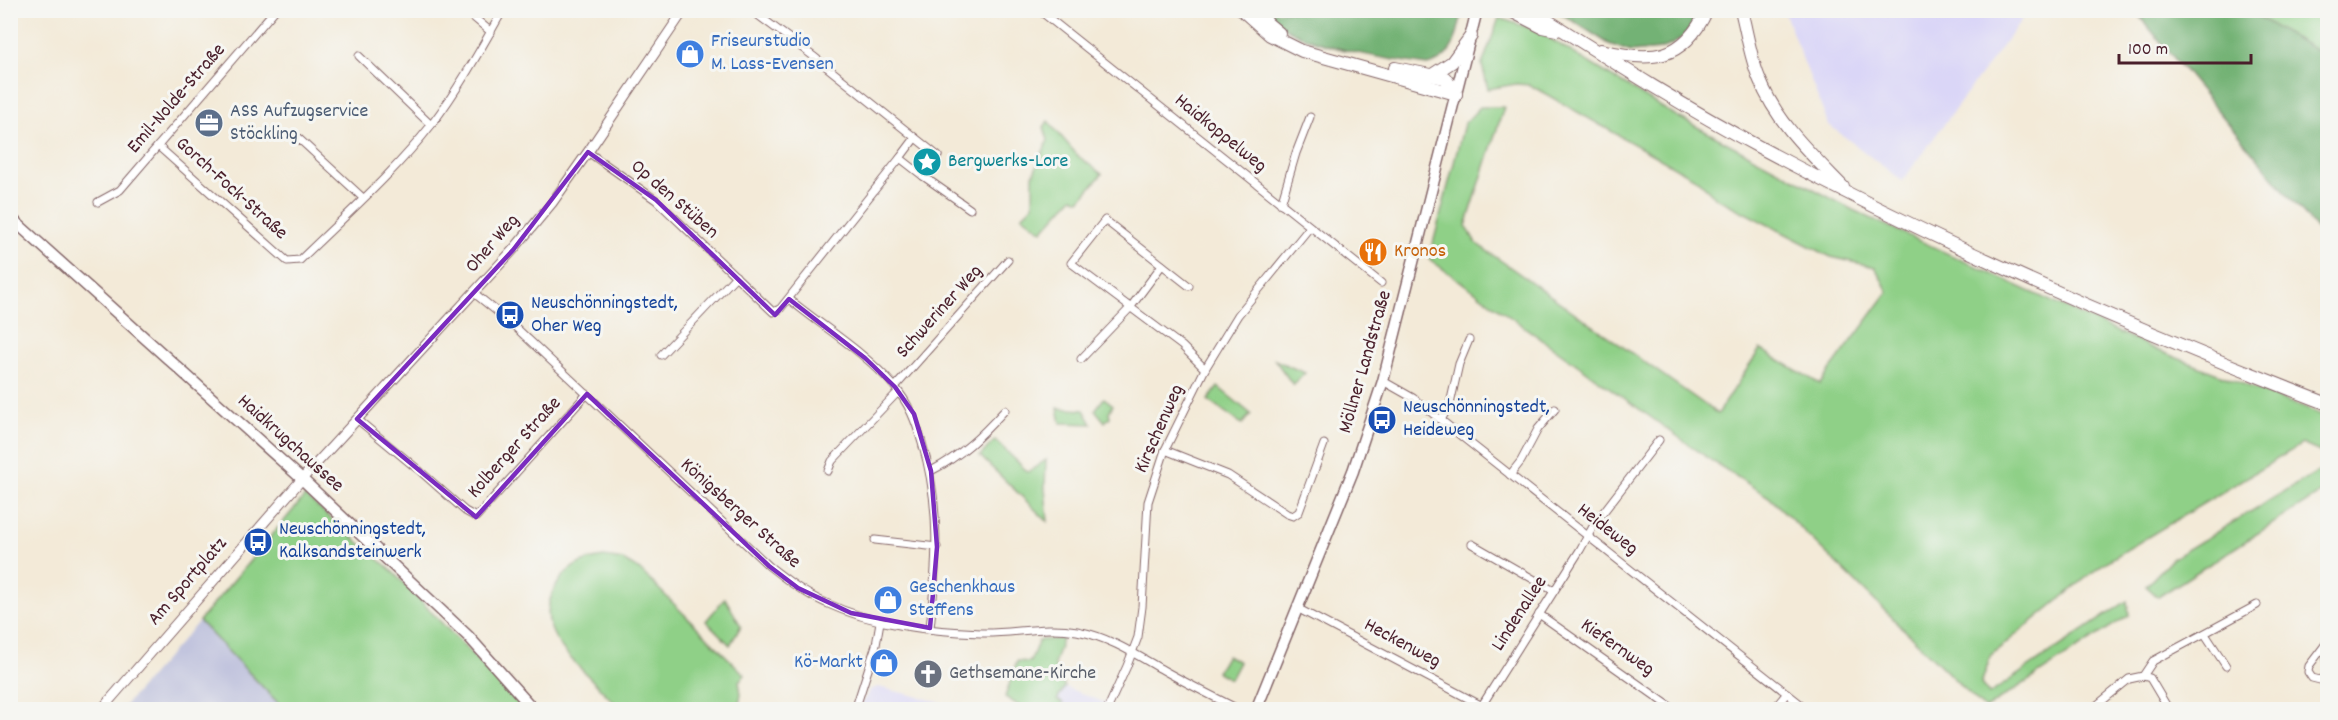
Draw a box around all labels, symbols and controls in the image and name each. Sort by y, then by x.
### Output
scale bar [2119,27,2251,65]
place label: Friseurstudio M. Lass-Evensen [711,28,834,79]
street label: Emil-Nolde-Straße [121,38,233,160]
shop icon: Friseurstudio M. Lass-Evensen [674,38,706,70]
text: 100 m [2128,38,2168,63]
street label: Haidkoppelweg [1168,88,1272,180]
place label: ASS Aufzugservice Stöckling [230,98,368,149]
office icon: ASS Aufzugservice Stöckling [193,107,225,139]
street label: Gorch-Fock-Straße [169,131,294,247]
place icon: Bergwerks-Lore [911,146,943,178]
place label: Bergwerks-Lore [948,148,1069,176]
street label: Op den Stüben [624,154,724,246]
street label: Oher Weg [459,208,527,280]
restaurant icon: Kronos [1357,236,1389,268]
place label: Kronos [1394,238,1446,266]
street label: Schweriner Weg [890,259,990,365]
street label: Möllner Landstraße [1332,287,1400,437]
place label: Neuschönningstedt, Oher Weg [531,290,678,341]
bus stop icon: Neuschönningstedt, Oher Weg [494,299,526,331]
street label: Kirschenweg [1128,380,1192,478]
street label: Haidkrugchaussee [230,388,350,500]
street label: Kolberger Straße [462,391,569,505]
place label: Neuschönningstedt, Heideweg [1403,394,1550,445]
bus stop icon: Neuschönningstedt, Heideweg [1366,404,1398,436]
street label: Königsberger Straße [673,452,807,576]
street label: Heideweg [1570,497,1644,563]
place label: Neuschönningstedt, Kalksandsteinwerk [279,516,426,567]
bus stop icon: Neuschönningstedt, Kalksandsteinwerk [242,526,274,558]
street label: Am Sportplatz [142,531,235,632]
street label: Lindenallee [1485,571,1555,657]
place label: Geschenkhaus Steffens [909,574,1015,625]
shop icon: Geschenkhaus Steffens [872,584,904,616]
street label: Heckenweg [1358,612,1446,676]
street label: Kiefernweg [1574,612,1660,684]
shop icon: Kö-Markt [868,647,900,679]
place label: Kö-Markt [794,649,863,677]
church icon: Gethsemane-Kirche [912,658,944,690]
place label: Gethsemane-Kirche [949,660,1096,688]

